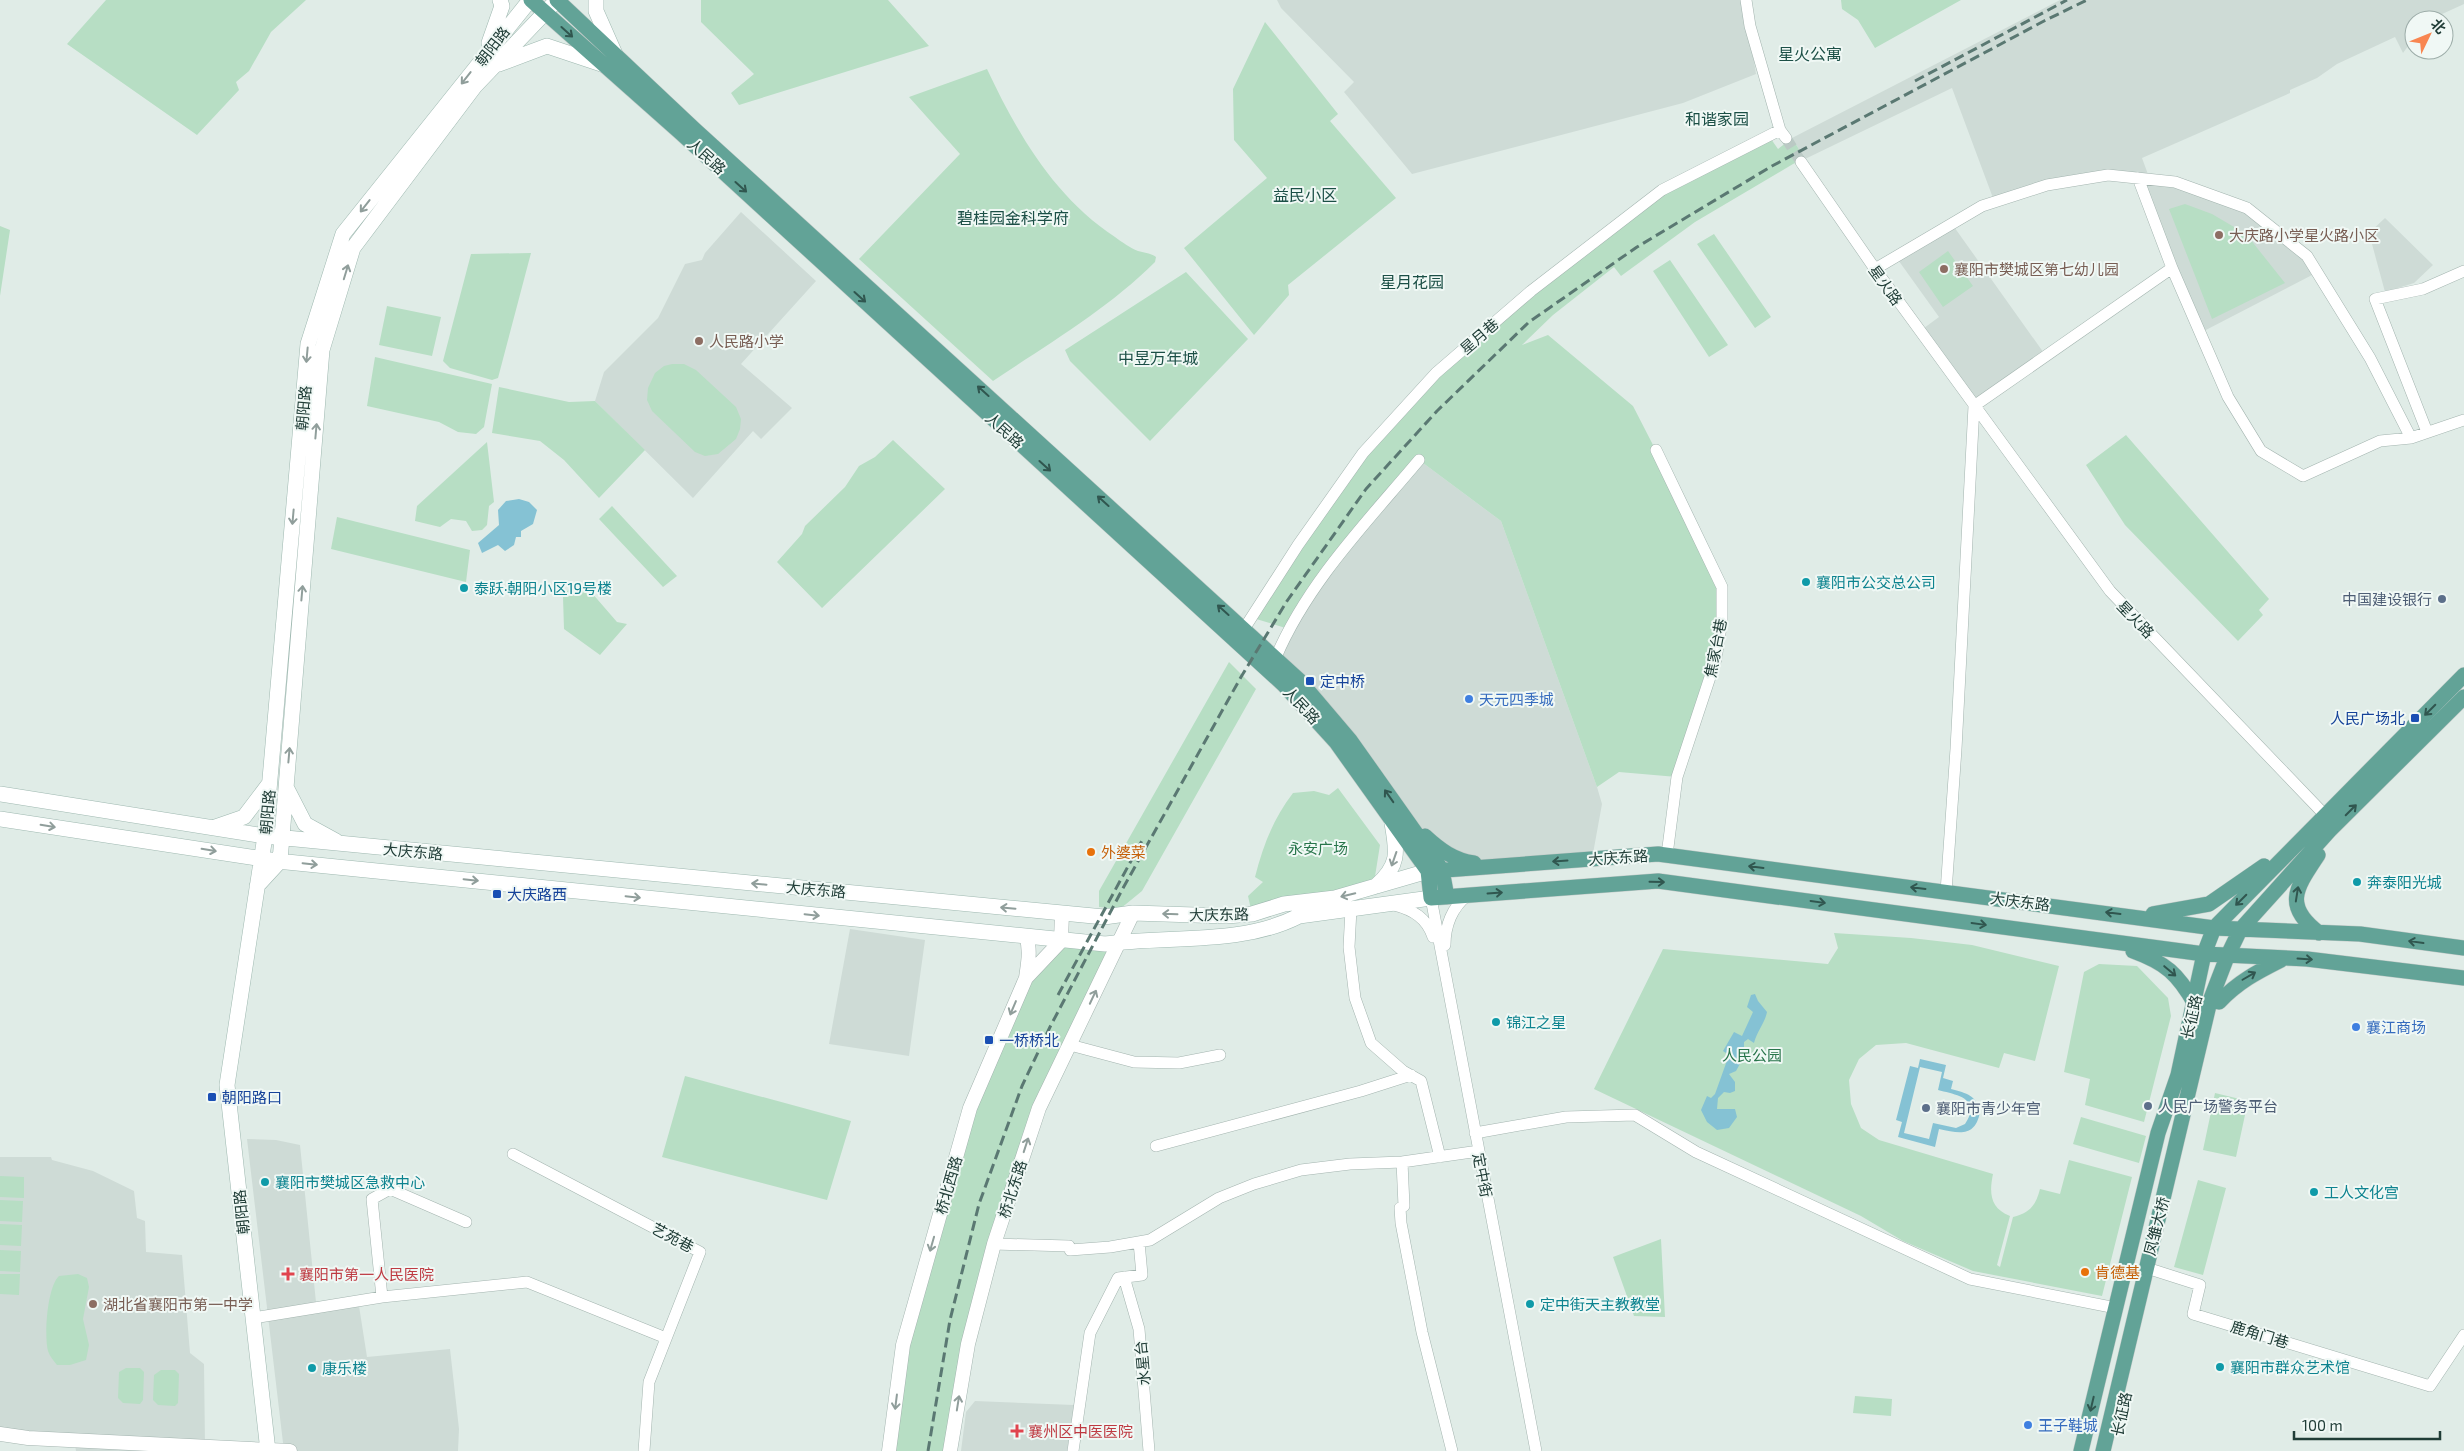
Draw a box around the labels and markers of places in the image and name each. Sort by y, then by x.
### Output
place label: 大庆路小学星火路小区 [2229,226,2379,244]
marker: 大庆路小学星火路小区 [2213,229,2225,241]
place label: 襄阳市樊城区第七幼儿园 [1954,260,2119,278]
marker: 襄阳市樊城区第七幼儿园 [1938,263,1950,275]
place label: 人民路小学 [709,332,784,350]
marker: 人民路小学 [693,335,705,347]
place label: 襄阳市公交总公司 [1816,573,1936,591]
marker: 襄阳市公交总公司 [1800,576,1812,588]
place label: 泰跃·朝阳小区19号楼 [474,579,612,597]
marker: 泰跃·朝阳小区19号楼 [458,582,470,594]
place label: 中国建设银行 [2342,590,2432,608]
marker: 中国建设银行 [2436,593,2448,605]
place label: 定中桥 [1320,672,1365,690]
marker: 定中桥 [1304,675,1316,687]
place label: 天元四季城 [1479,690,1554,708]
marker: 天元四季城 [1463,693,1475,705]
place label: 人民广场北 [2330,709,2405,727]
marker: 人民广场北 [2409,712,2421,724]
place label: 外婆菜 [1101,843,1146,861]
marker: 外婆菜 [1085,846,1097,858]
place label: 奔泰阳光城 [2367,873,2442,891]
marker: 奔泰阳光城 [2351,876,2363,888]
place label: 大庆路西 [507,885,567,903]
marker: 大庆路西 [491,888,503,900]
place label: 锦江之星 [1506,1013,1566,1031]
marker: 锦江之星 [1490,1016,1502,1028]
place label: 襄江商场 [2366,1018,2426,1036]
marker: 襄江商场 [2350,1021,2362,1033]
place label: 一桥桥北 [999,1031,1059,1049]
marker: 一桥桥北 [983,1034,995,1046]
place label: 朝阳路口 [222,1088,282,1106]
marker: 朝阳路口 [206,1091,218,1103]
place label: 人民广场警务平台 [2158,1097,2278,1115]
place label: 襄阳市青少年宫 [1936,1099,2041,1117]
marker: 人民广场警务平台 [2142,1100,2154,1112]
marker: 襄阳市青少年宫 [1920,1102,1932,1114]
place label: 襄阳市樊城区急救中心 [275,1173,425,1191]
marker: 襄阳市樊城区急救中心 [259,1176,271,1188]
place label: 工人文化宫 [2324,1183,2399,1201]
marker: 工人文化宫 [2308,1186,2320,1198]
place label: 肯德基 [2095,1263,2140,1281]
place label: 襄阳市第一人民医院 [299,1265,434,1283]
marker: 肯德基 [2079,1266,2091,1278]
marker: 襄阳市第一人民医院 [281,1267,295,1281]
place label: 湖北省襄阳市第一中学 [103,1295,253,1313]
place label: 定中街天主教教堂 [1540,1295,1660,1313]
marker: 湖北省襄阳市第一中学 [87,1298,99,1310]
marker: 定中街天主教教堂 [1524,1298,1536,1310]
place label: 襄阳市群众艺术馆 [2230,1358,2350,1376]
place label: 康乐楼 [322,1359,367,1377]
marker: 襄阳市群众艺术馆 [2214,1361,2226,1373]
marker: 康乐楼 [306,1362,318,1374]
place label: 王子鞋城 [2038,1416,2098,1434]
marker: 王子鞋城 [2022,1419,2034,1431]
place label: 襄州区中医医院 [1028,1422,1133,1440]
marker: 襄州区中医医院 [1010,1424,1024,1438]

